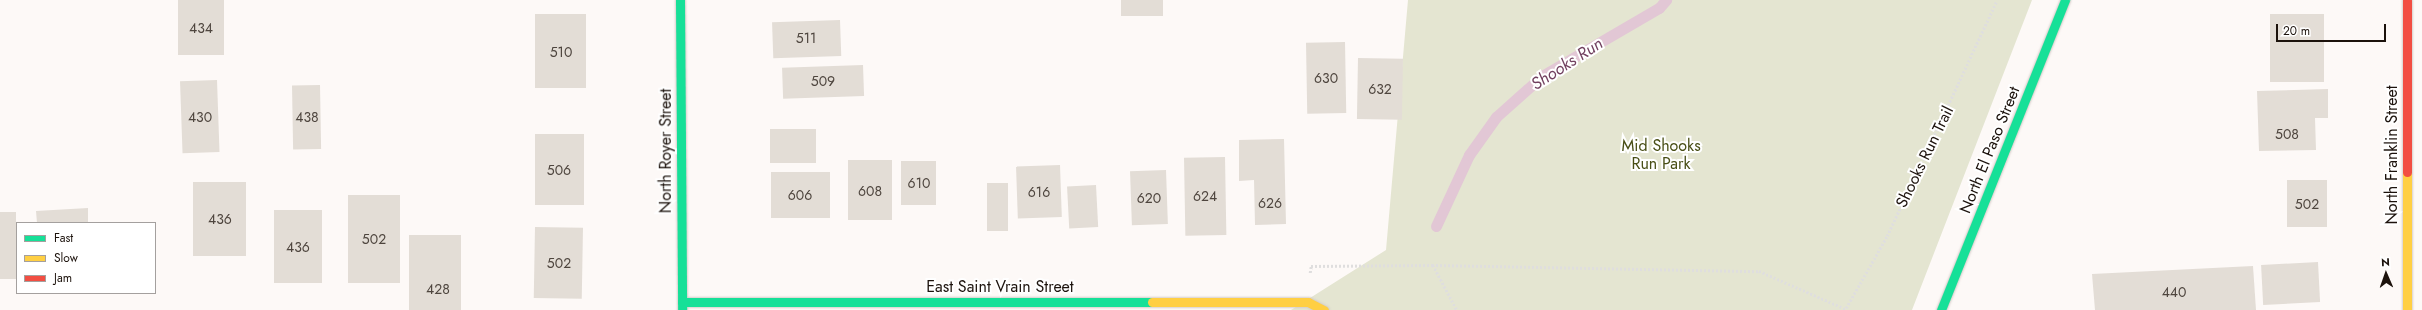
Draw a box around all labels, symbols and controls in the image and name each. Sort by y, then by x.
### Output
scale bar [2278,16,2388,42]
house number: 434 [189,20,213,36]
text: 20 m [2283,22,2310,40]
house number: 511 [796,30,816,46]
water label: Shooks Run [1527,33,1607,95]
house number: 510 [550,44,572,60]
house number: 630 [1314,70,1338,86]
house number: 509 [811,73,835,89]
house number: 632 [1368,81,1392,97]
street label: North El Paso Street [1956,84,2024,216]
street label: North Franklin Street [2382,85,2402,225]
street label: North Royer Street [656,89,676,213]
street label: Shooks Run Trail [1892,103,1958,211]
house number: 430 [188,109,212,125]
house number: 438 [295,109,319,125]
house number: 508 [2275,126,2299,142]
park label: Mid Shooks Run Park [1621,136,1701,174]
house number: 506 [547,162,571,178]
house number: 610 [908,175,930,191]
house number: 608 [858,183,882,199]
house number: 616 [1028,184,1050,200]
house number: 606 [788,187,812,203]
house number: 624 [1193,188,1217,204]
house number: 620 [1137,190,1161,206]
house number: 626 [1258,195,1282,211]
house number: 502 [2295,196,2319,212]
house number: 436 [208,211,232,227]
legend [16,222,156,294]
text: Fast [54,229,73,247]
house number: 502 [362,231,386,247]
house number: 436 [286,239,310,255]
text: Slow [54,249,78,267]
north arrow [2366,254,2406,294]
text: N [2381,254,2390,270]
house number: 502 [547,255,571,271]
text: Jam [54,269,72,287]
street label: East Saint Vrain Street [926,277,1074,297]
house number: 428 [426,281,450,297]
house number: 440 [2162,284,2186,300]

